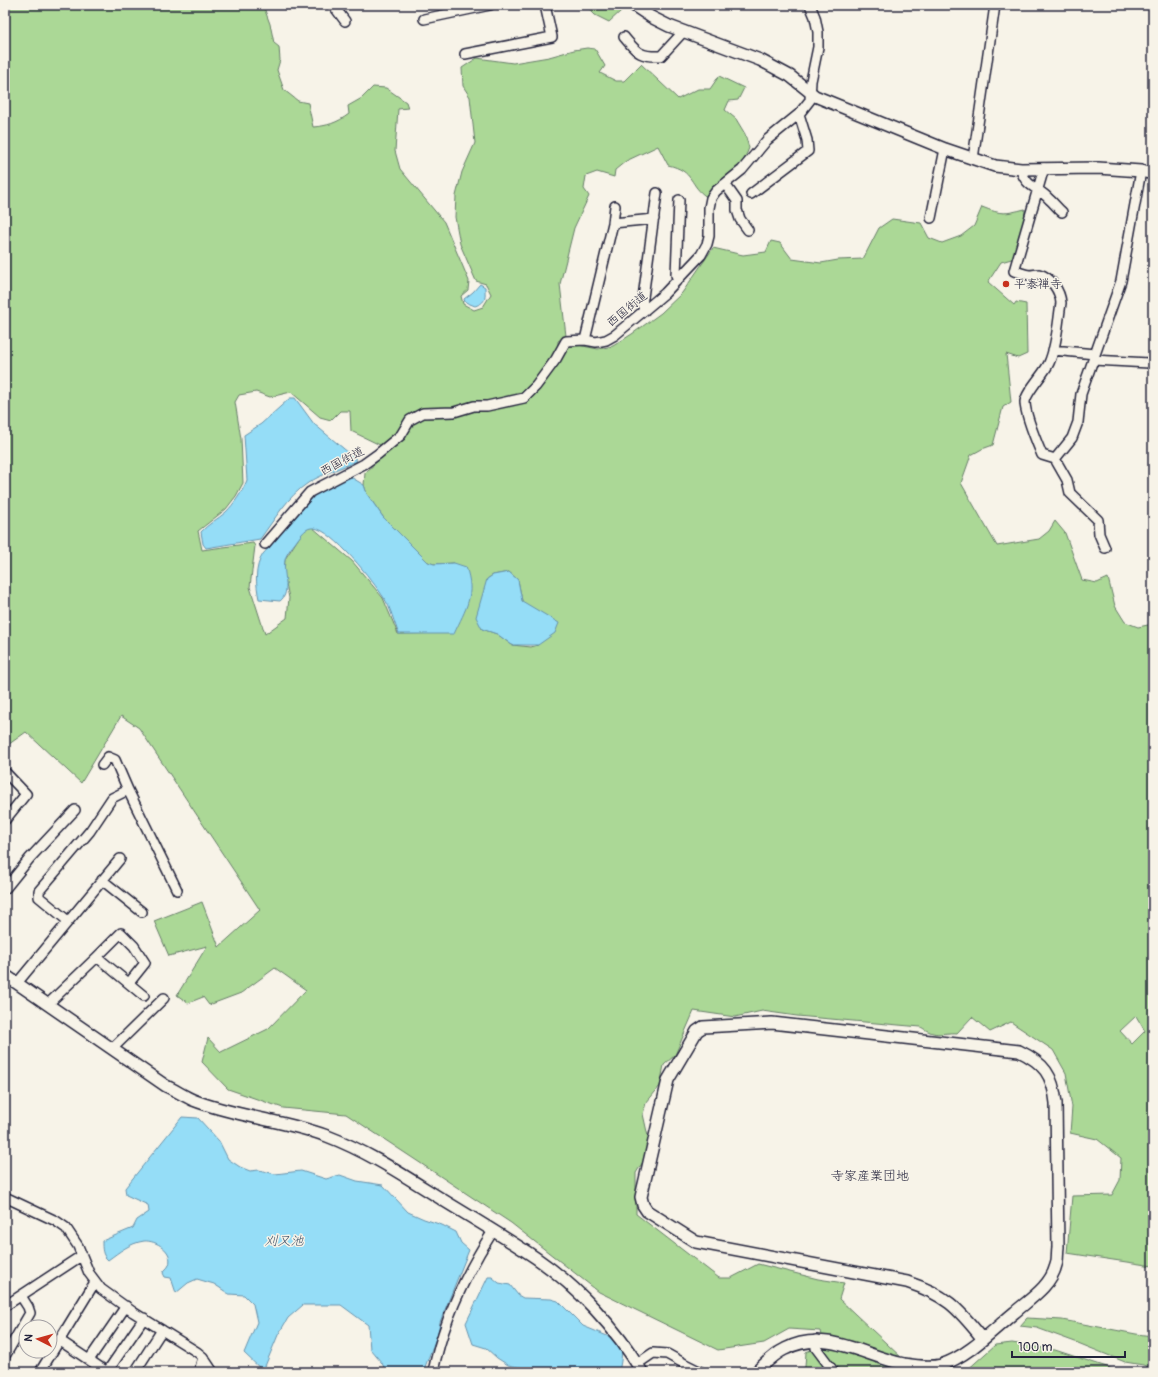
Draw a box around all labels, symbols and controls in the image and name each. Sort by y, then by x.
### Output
place label: 平泰禅寺 [1014,277,1062,292]
marker: 平泰禅寺 [1001,279,1011,289]
street label: 西国街道 [604,288,651,330]
street label: 西国街道 [318,444,367,479]
district label: 寺家産業団地 [831,1168,909,1184]
water label: 刈又池 [264,1233,304,1249]
north arrow [18,1319,58,1359]
text: N [22,1333,35,1342]
scale bar [1012,1333,1125,1359]
text: 100 m [1018,1340,1053,1355]

